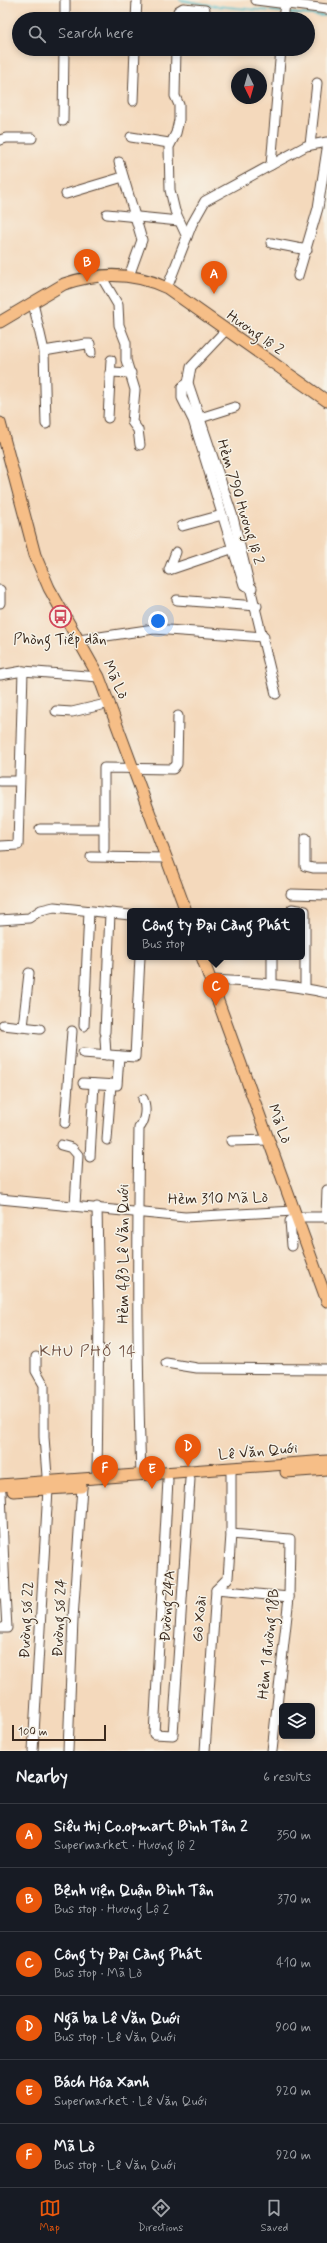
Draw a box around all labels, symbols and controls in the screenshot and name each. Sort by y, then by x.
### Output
search box [12,12,315,56]
icon: search [26,23,48,45]
text: Search here [58,24,134,44]
north arrow [231,68,267,104]
pin: B [74,249,100,282]
pin: A [201,261,227,294]
street label: Hương lộ 2 [222,306,288,361]
street label: Hẻm 790 Hương lộ 2 [210,437,269,567]
bus stop icon: Phòng Tiếp dân [47,604,73,630]
your location [148,611,168,631]
place label: Phòng Tiếp dân [13,630,107,651]
street label: Mã Lò [98,657,132,703]
popup [127,908,305,960]
text: Công ty Đại Càng Phát [142,916,290,936]
text: Bus stop [142,936,185,953]
pin: C [203,973,229,1006]
street label: Mã Lò [263,1102,295,1146]
street label: Hẻm 483 Lê Văn Quới [114,1184,134,1324]
street label: Hẻm 310 Mã Lò [168,1188,268,1210]
district label: KHU PHỐ 14 [39,1341,137,1362]
pin: D [175,1434,201,1467]
street label: Lê Văn Quới [218,1439,298,1465]
pin: F [92,1455,118,1488]
pin: E [139,1456,165,1489]
street label: Đường 24A [156,1570,181,1643]
street label: Đường số 24 [48,1578,73,1658]
street label: Đường số 22 [15,1581,40,1659]
street label: Hẻm 1 đường 18B [253,1588,286,1701]
street label: Gò Xoài [188,1595,212,1643]
map controls [279,1703,315,1739]
button: layers [279,1703,315,1739]
scale bar [12,1723,106,1742]
text: 100 m [18,1725,48,1739]
text: Nearby [16,1766,68,1788]
text: 6 results [263,1769,311,1786]
text: Siêu thị Co.opmart Bình Tân 2 [54,1817,248,1837]
text: A [25,1827,33,1844]
text: 350 m [277,1827,311,1844]
text: Supermarket · Hương lộ 2 [54,1837,195,1854]
text: Bệnh viện Quận Bình Tân [54,1881,214,1901]
text: B [25,1891,33,1908]
text: 370 m [277,1891,311,1908]
text: Bus stop · Hương Lộ 2 [54,1901,169,1918]
text: Công ty Đại Càng Phát [54,1945,202,1965]
text: C [24,1955,34,1972]
text: 410 m [276,1955,311,1972]
text: Bus stop · Mã Lò [54,1965,142,1982]
text: Ngã ba Lê Văn Quới [54,2009,180,2029]
text: D [25,2019,33,2036]
text: 900 m [276,2019,311,2036]
text: Bus stop · Lê Văn Quới [54,2029,176,2046]
text: Bách Hóa Xanh [54,2073,149,2093]
text: E [25,2083,33,2100]
text: 920 m [276,2083,311,2100]
text: Supermarket · Lê Văn Quới [54,2093,207,2110]
text: Mã Lò [54,2137,95,2157]
text: F [26,2147,32,2164]
text: 920 m [276,2147,311,2164]
text: Bus stop · Lê Văn Quới [54,2157,176,2174]
tab: Map [39,2197,61,2235]
tab: Directions [138,2197,183,2235]
tab: Saved [261,2197,288,2235]

